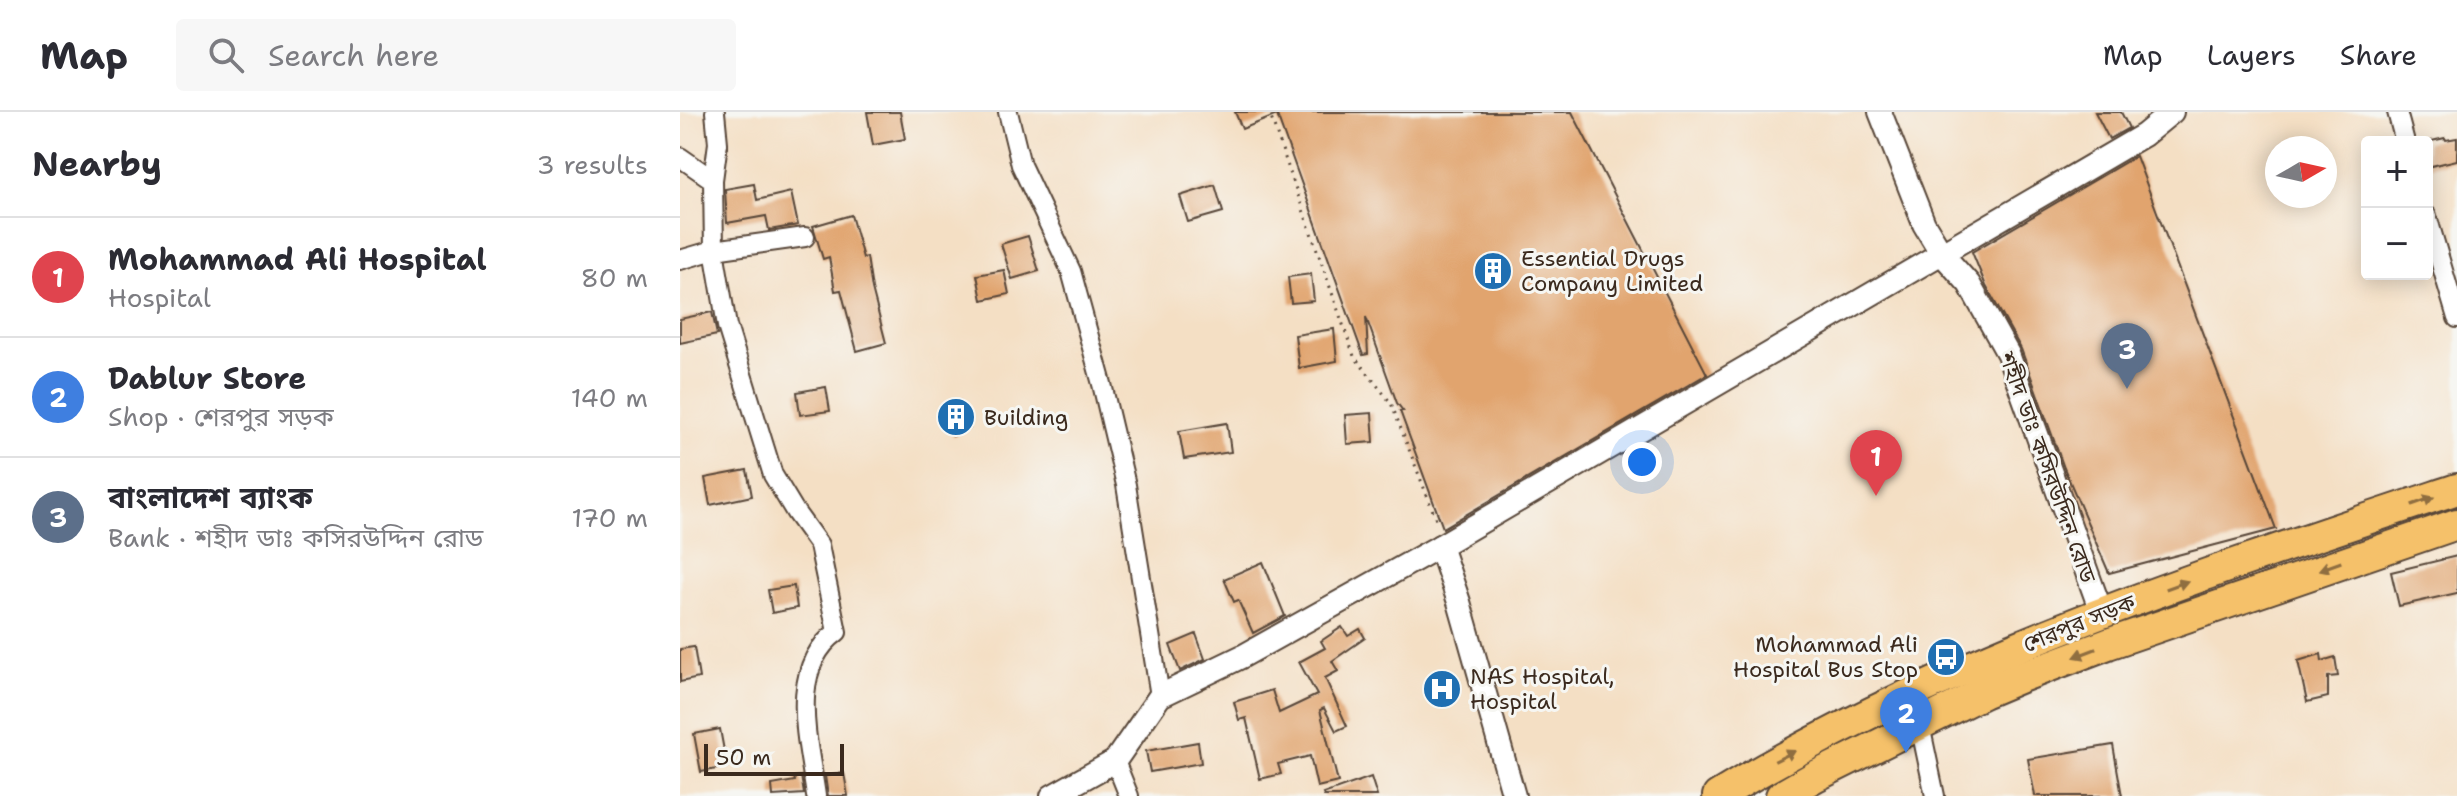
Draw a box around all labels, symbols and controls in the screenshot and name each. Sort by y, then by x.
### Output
search box [176,19,736,91]
text: Map [40,30,128,81]
icon: search [204,33,248,77]
text: Search here [268,35,439,76]
text: Map [2103,36,2163,74]
text: Layers [2207,36,2296,74]
text: Share [2340,36,2417,74]
north arrow [2265,136,2337,208]
map controls [2361,136,2433,280]
button: + [2361,136,2433,208]
text: Nearby [32,141,162,187]
text: 3 results [536,147,648,182]
button: − [2361,208,2433,280]
text: Mohammad Ali Hospital [108,239,487,280]
place label: Essential Drugs Company Limited [1521,244,1703,298]
building icon: Essential Drugs Company Limited [1472,250,1514,292]
text: 1 [52,260,64,295]
text: 80 m [581,260,648,295]
text: Hospital [108,280,211,315]
pin: 3 [2101,323,2153,389]
street label: শহীদ ডাঃ কসিরউদ্দিন রোড [1992,347,2103,587]
text: Dablur Store [108,358,306,399]
text: 2 [49,380,67,415]
text: 140 m [571,380,648,415]
building icon: Building [935,396,977,438]
text: Shop · শেরপুর সড়ক [108,399,334,434]
place label: Building [984,403,1068,432]
pin: 1 [1850,430,1902,496]
your location [1622,442,1662,482]
text: বাংলাদেশ ব্যাংক [108,477,313,518]
one-way arrow [2411,494,2435,506]
text: 3 [49,500,67,535]
text: 170 m [571,500,648,535]
text: Bank · শহীদ ডাঃ কসিরউদ্দিন রোড [108,520,483,555]
one-way arrow [2318,561,2342,573]
one-way arrow [2166,579,2190,591]
street label: শেরপুর সড়ক [2019,588,2140,659]
place label: Mohammad Ali Hospital Bus Stop [1733,630,1918,684]
bus stop icon: Mohammad Ali Hospital Bus Stop [1925,636,1967,678]
one-way arrow [2073,647,2097,660]
place label: NAS Hospital, Hospital [1470,662,1615,716]
hospital icon: NAS Hospital, Hospital [1421,668,1463,710]
pin: 2 [1880,687,1932,753]
scale bar [704,740,844,776]
text: 50 m [716,743,771,772]
one-way arrow [1774,750,1797,763]

